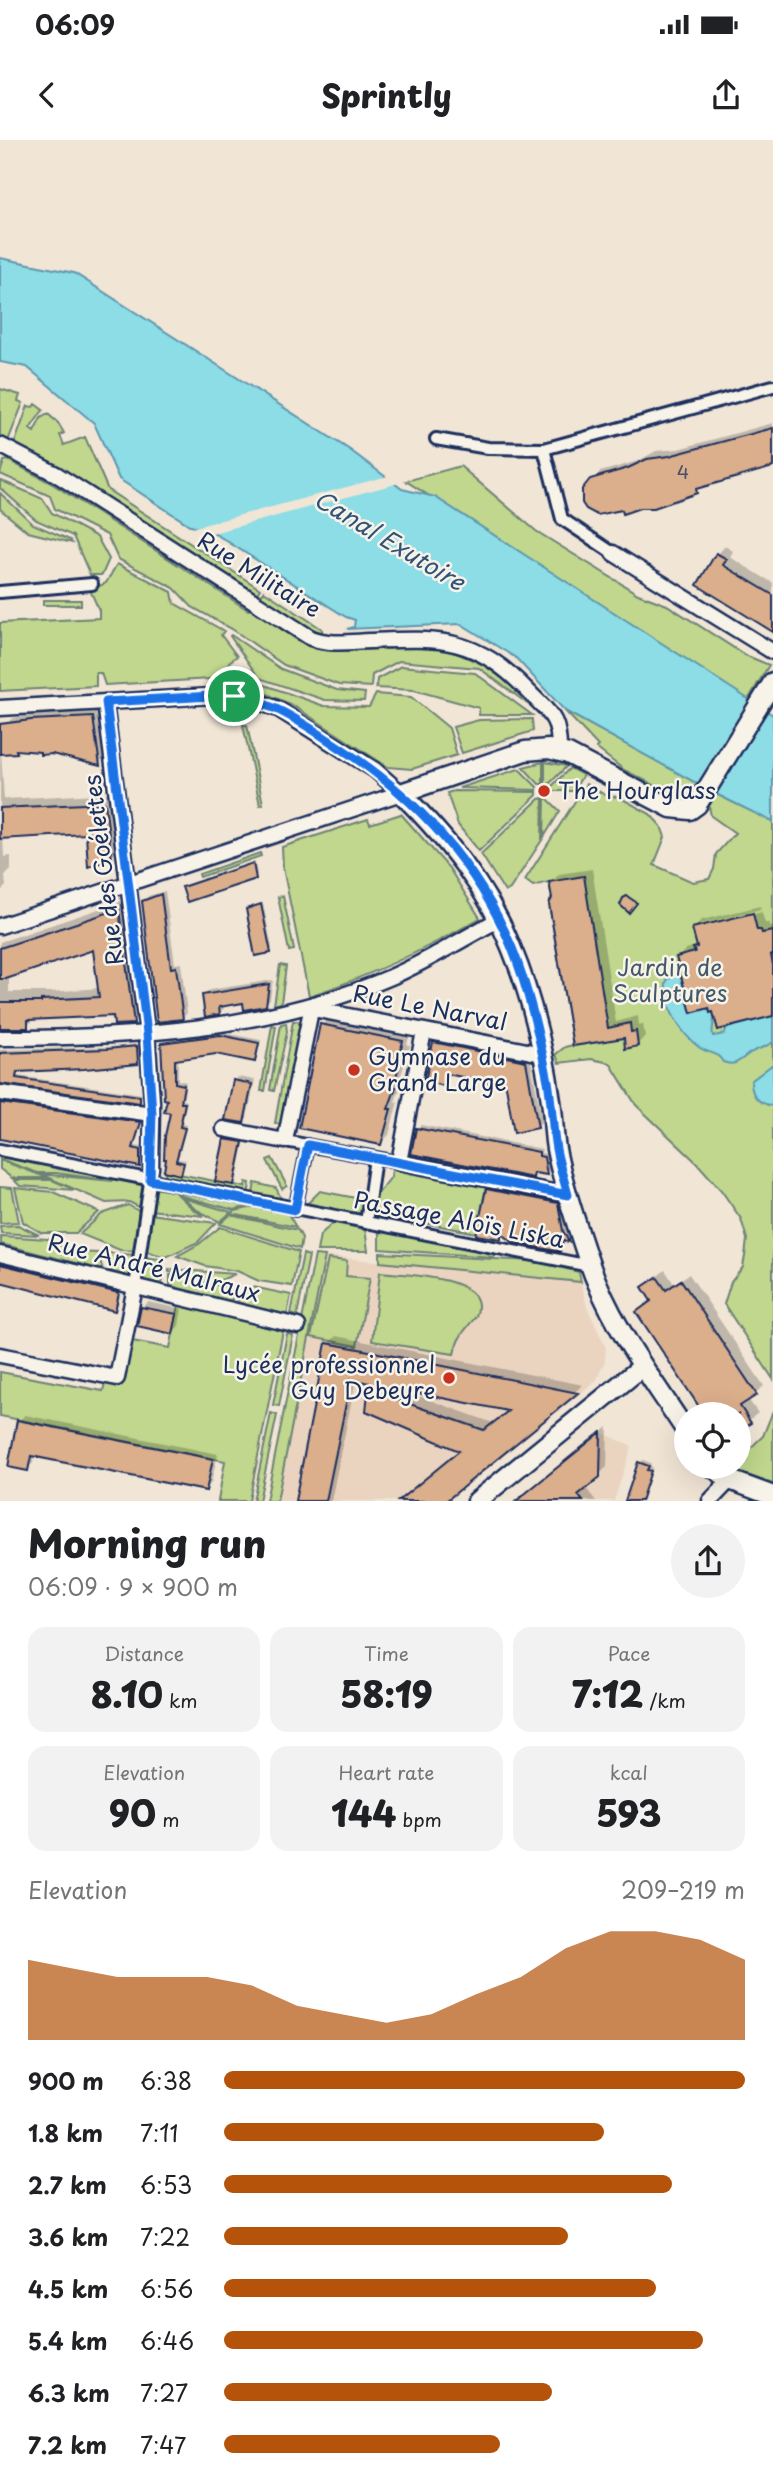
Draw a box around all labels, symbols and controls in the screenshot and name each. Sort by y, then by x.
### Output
text: 06:09 [35,5,115,44]
text: Sprintly [321,71,452,119]
icon: back [28,76,66,114]
icon: share [707,76,745,114]
house number: 4 [677,457,689,485]
water label: Canal Exutoire [308,480,473,599]
street label: Rue Militaire [191,522,328,626]
pin [204,666,264,726]
icon: arrive [215,677,253,715]
place label: The Hourglass [558,772,716,807]
street label: Rue des Goélettes [73,773,132,967]
marker: The Hourglass [536,783,552,799]
park label: Jardin de Sculptures [613,949,727,1010]
street label: Rue Le Narval [350,974,510,1039]
place label: Gymnase du Grand Large [368,1038,507,1099]
marker: Gymnase du Grand Large [346,1062,362,1078]
street label: Passage Aloïs Liska [351,1181,568,1256]
street label: Rue André Malraux [45,1223,264,1310]
place label: Lycée professionnel Guy Debeyre [223,1346,435,1407]
marker: Lycée professionnel Guy Debeyre [441,1370,457,1386]
map controls [674,1402,751,1479]
button: locate [674,1402,751,1479]
text: Morning run [28,1514,266,1571]
button: share [671,1524,745,1598]
text: 06:09 · 9 × 900 m [28,1569,238,1604]
text: Distance [104,1639,184,1667]
text: Time [364,1639,409,1667]
text: Pace [607,1639,650,1667]
text: 8.10 [91,1667,163,1720]
text: 58:19 [340,1667,433,1720]
text: 7:12 [572,1667,643,1720]
text: km [163,1686,198,1714]
text: /km [643,1686,686,1714]
text: Elevation [103,1758,185,1786]
text: Heart rate [339,1758,434,1786]
text: kcal [610,1758,648,1786]
text: 90 [109,1786,156,1839]
text: 144 [331,1786,396,1839]
text: 593 [596,1786,661,1839]
text: m [156,1805,179,1833]
text: bpm [396,1805,442,1833]
text: Elevation [28,1872,127,1907]
text: 209–219 m [621,1872,745,1907]
text: 900 m [28,2063,104,2098]
text: 6:38 [140,2063,192,2098]
text: 1.8 km [28,2115,103,2150]
text: 7:11 [140,2115,179,2150]
text: 2.7 km [28,2167,107,2202]
text: 6:53 [140,2167,192,2202]
text: 3.6 km [28,2219,108,2254]
text: 7:22 [140,2219,190,2254]
text: 4.5 km [28,2271,108,2306]
text: 6:56 [140,2271,193,2306]
text: 5.4 km [28,2323,108,2358]
text: 6:46 [140,2323,194,2358]
text: 6.3 km [28,2375,110,2410]
text: 7:27 [140,2375,188,2410]
text: 7.2 km [28,2427,107,2462]
text: 7:47 [140,2427,186,2462]

